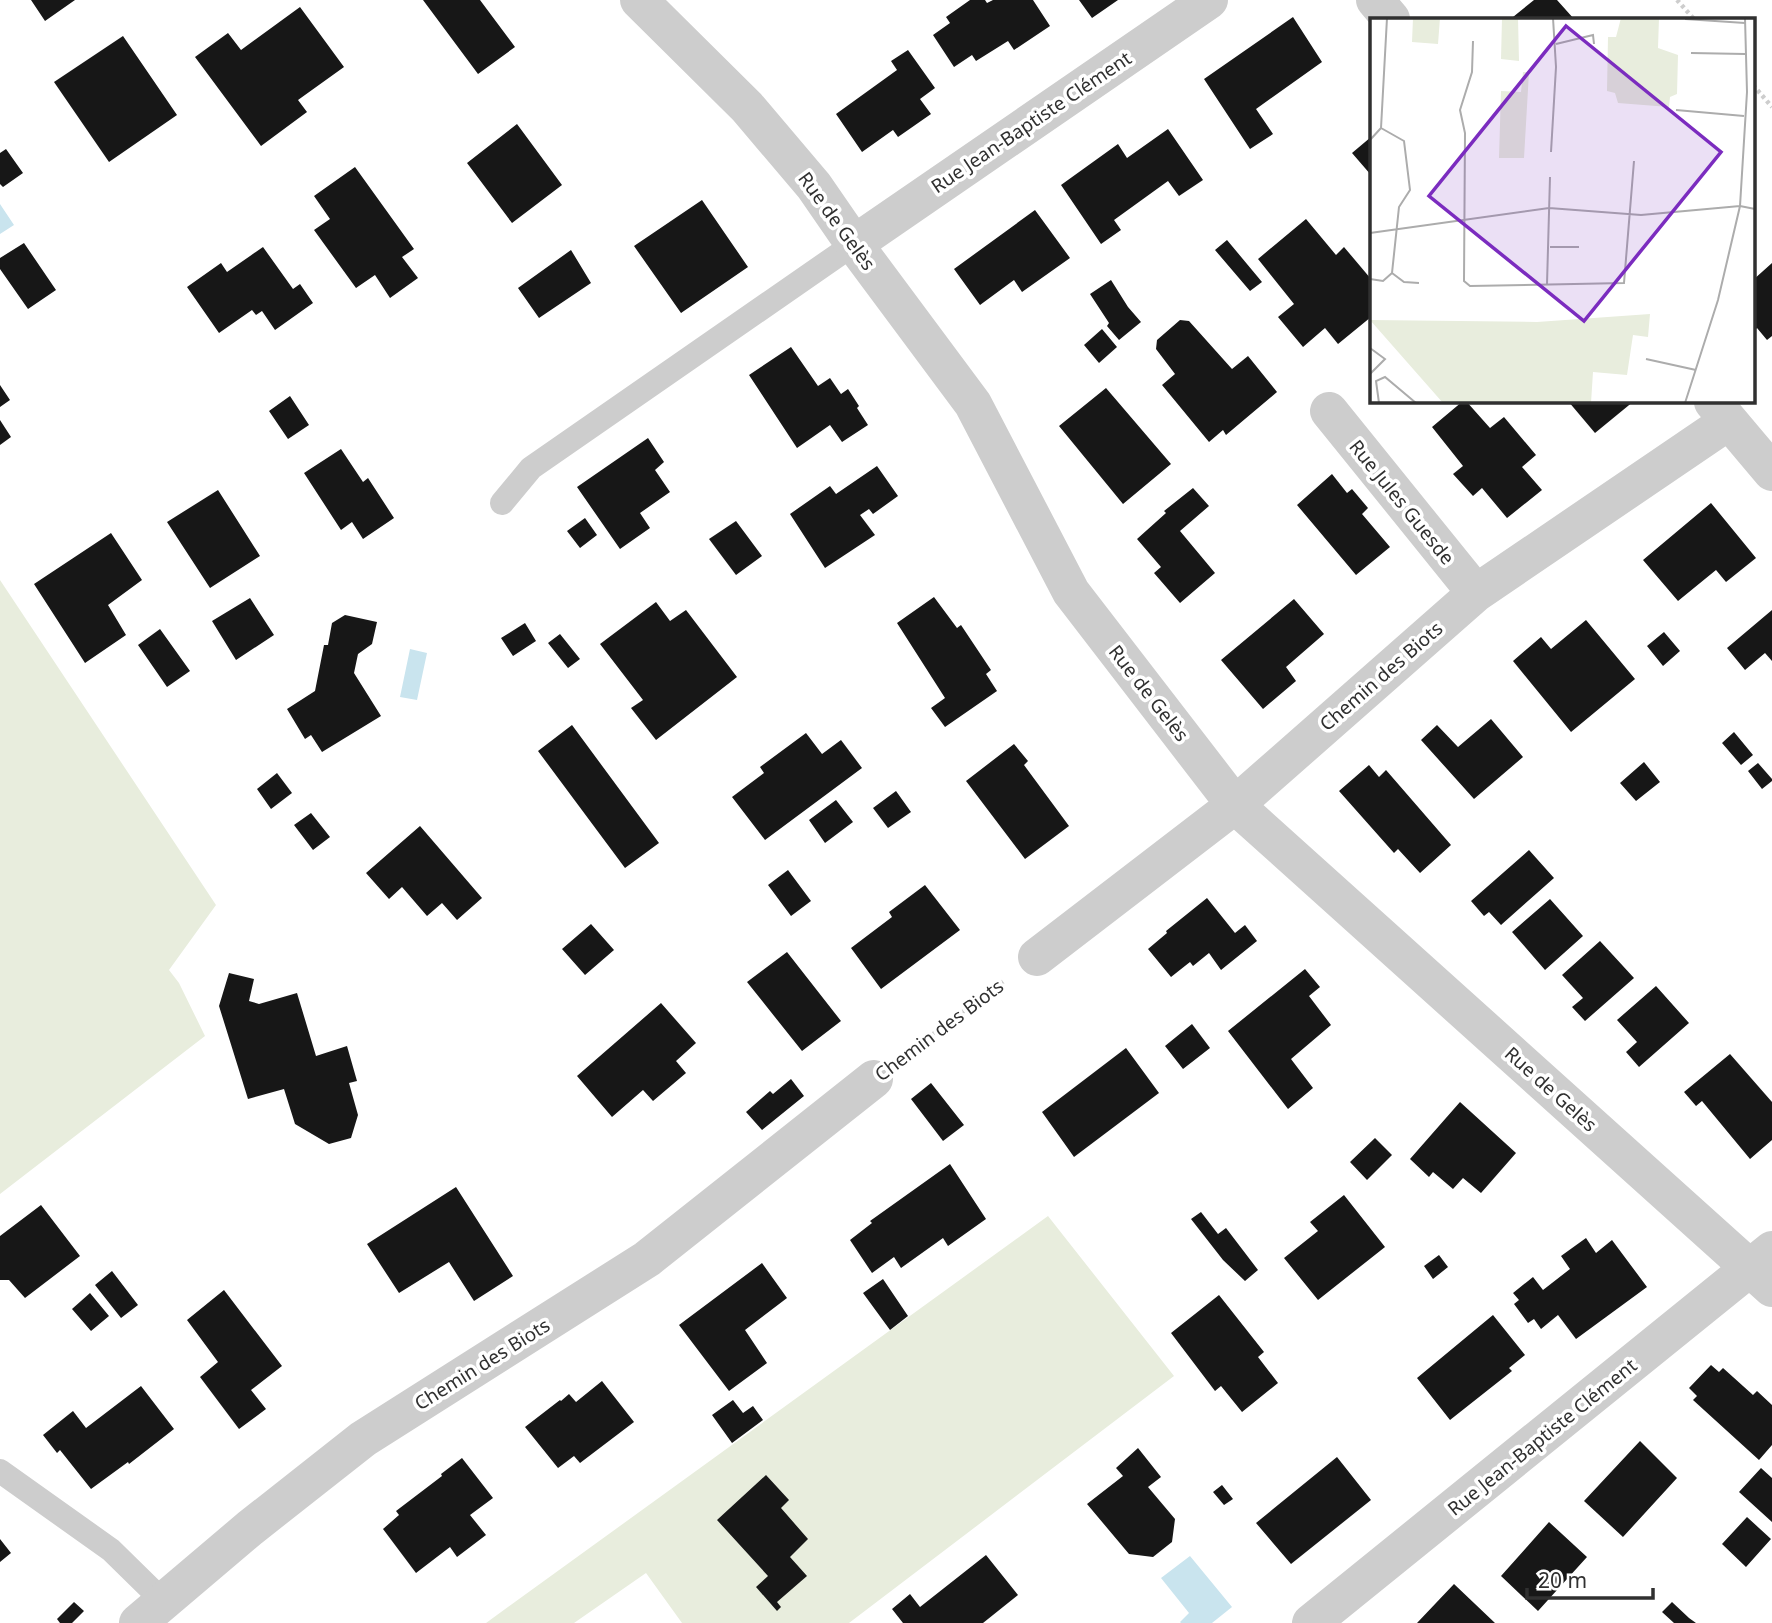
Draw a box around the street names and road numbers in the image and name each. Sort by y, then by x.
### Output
street label: Rue Jean-Baptiste Clément [926,45,1136,199]
street label: Rue de Gelès [792,167,882,275]
street label: Rue Jules Guesde [1344,434,1460,570]
street label: Chemin des Biots [1314,615,1448,737]
street label: Rue de Gelès [1103,639,1195,747]
street label: Chemin des Biots [869,973,1009,1087]
street label: Rue de Gelès [1499,1041,1603,1137]
street label: Chemin des Biots [409,1312,555,1416]
street label: Rue Jean-Baptiste Clément [1442,1352,1642,1521]

